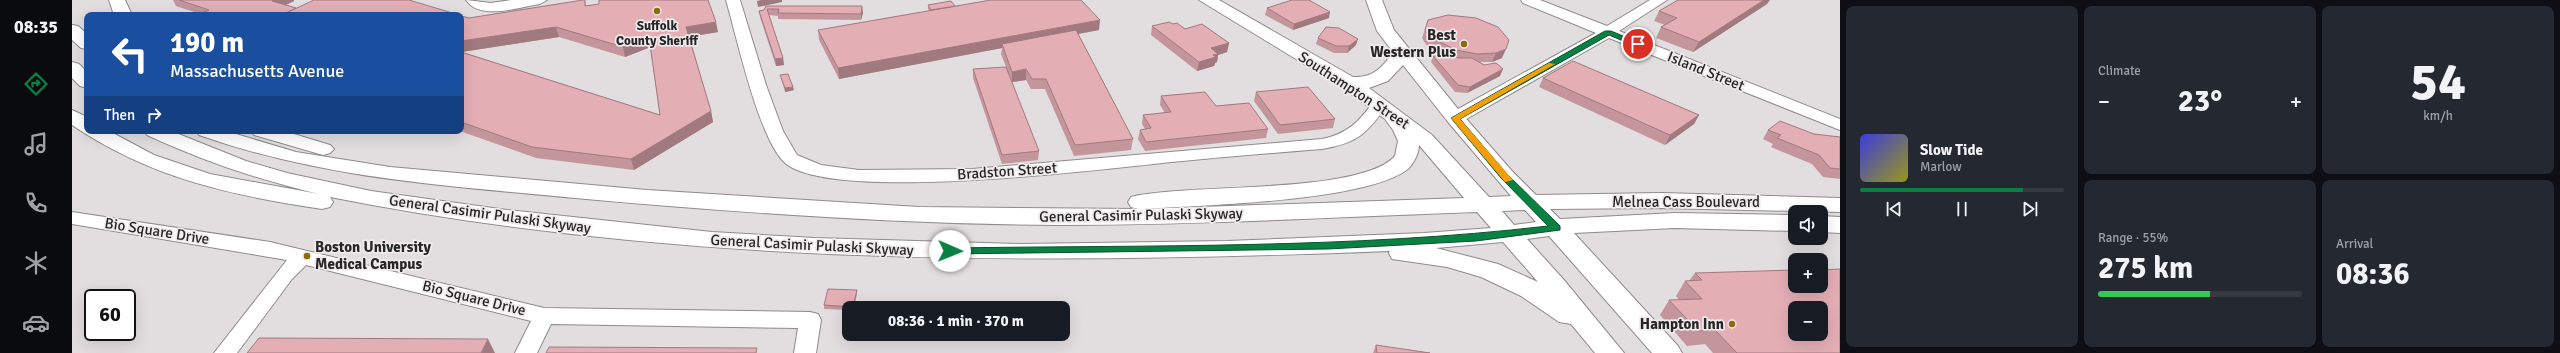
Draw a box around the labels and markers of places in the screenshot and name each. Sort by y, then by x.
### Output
marker: Suffolk County Sheriff [652,6,662,16]
place label: Suffolk County Sheriff [616,18,699,49]
place label: Best Western Plus [1370,26,1456,61]
pin [1621,27,1655,61]
marker: Best Western Plus [1459,39,1469,49]
place label: Boston University Medical Campus [315,238,432,273]
marker: Boston University Medical Campus [302,251,312,261]
place label: Hampton Inn [1640,315,1724,333]
marker: Hampton Inn [1727,319,1737,329]

